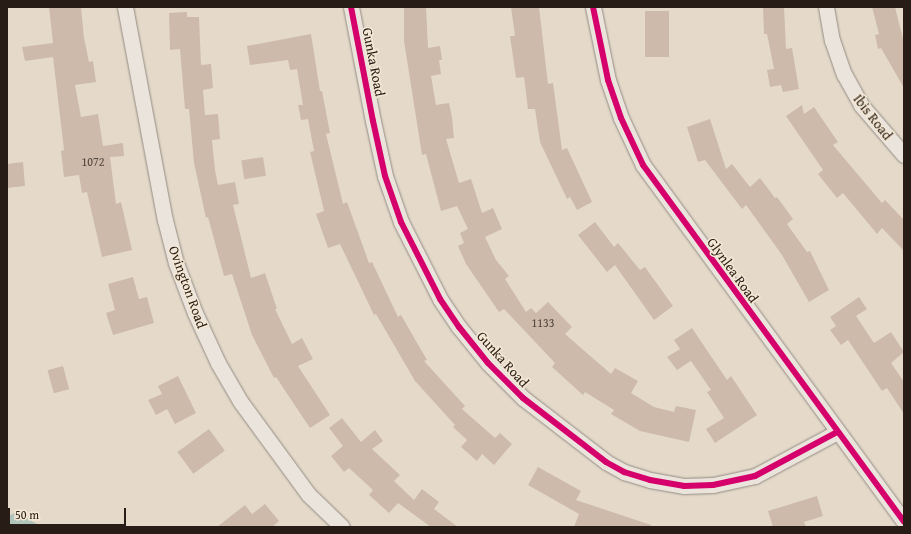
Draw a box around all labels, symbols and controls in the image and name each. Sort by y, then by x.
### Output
street label: Gunka Road [359,26,389,98]
street label: Ibis Road [850,91,896,143]
house number: 1072 [81,155,105,169]
street label: Glynlea Road [704,234,762,306]
street label: Ovington Road [165,243,211,331]
house number: 1133 [531,316,555,330]
street label: Gunka Road [473,327,533,391]
scale bar [10,500,128,526]
text: 50 m [15,506,39,523]

